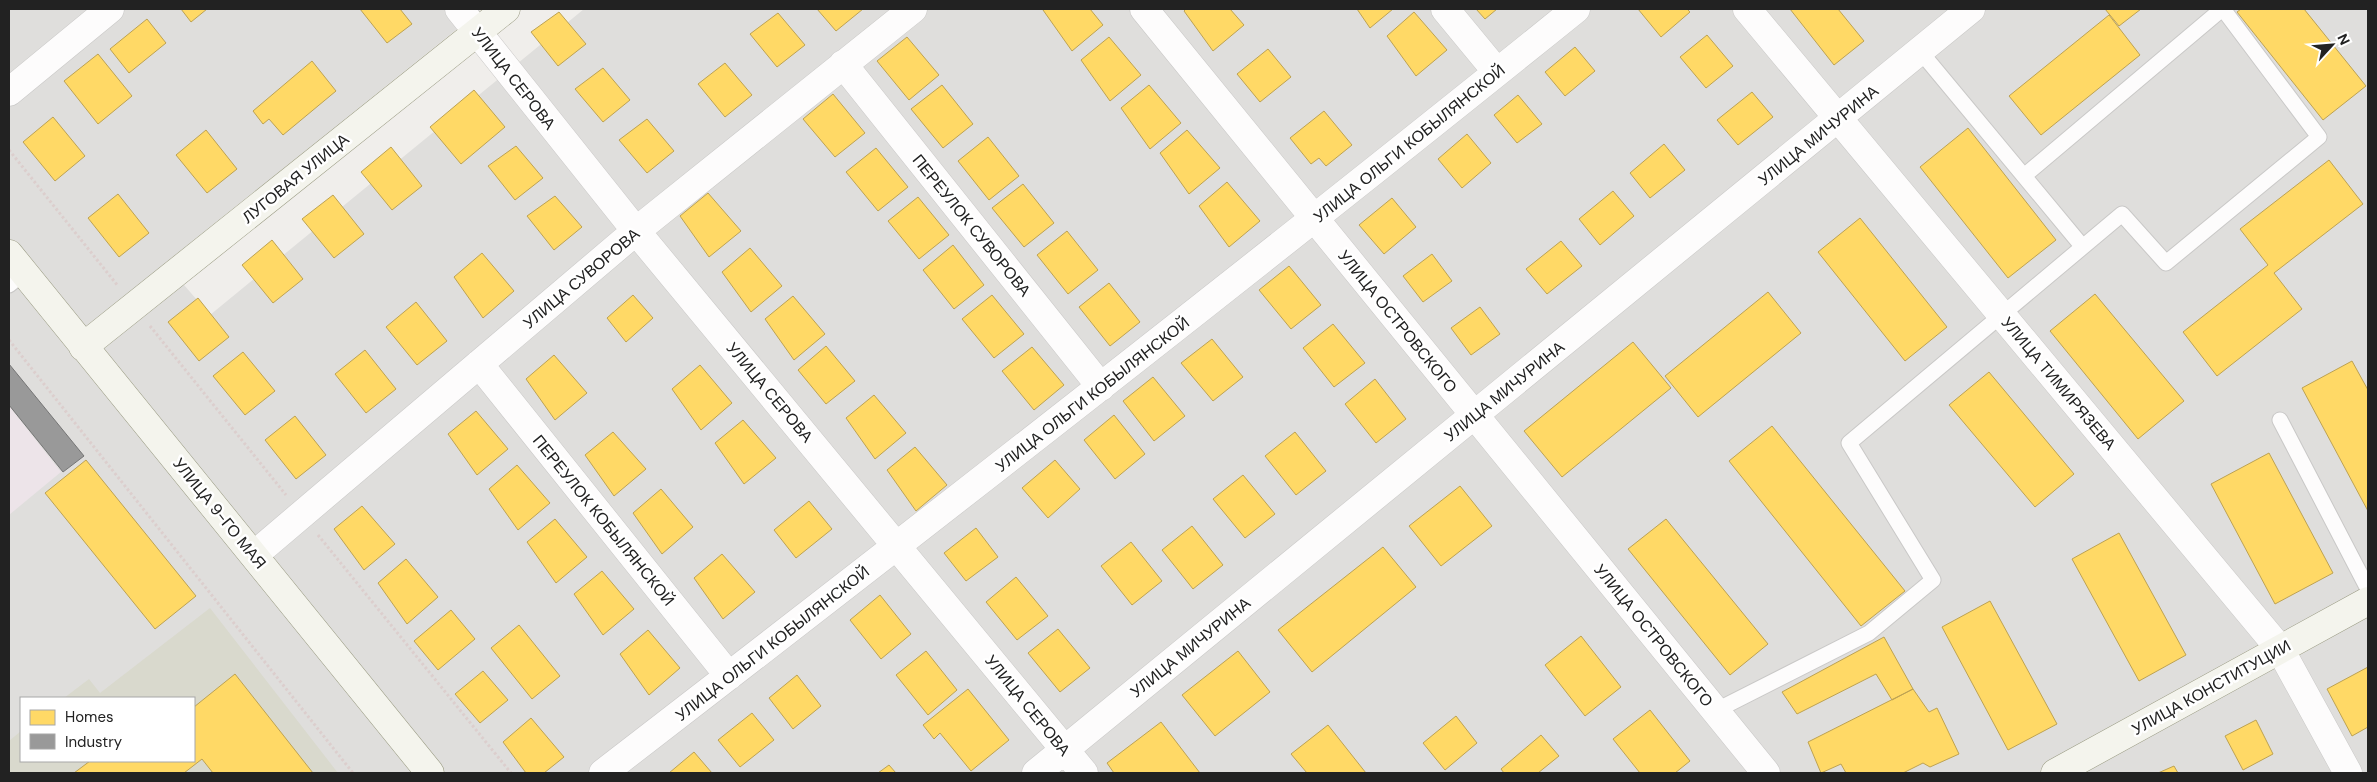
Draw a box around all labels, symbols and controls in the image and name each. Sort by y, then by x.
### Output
north arrow [2307,20,2357,70]
street label: УЛИЦА СЕРОВА [467,23,560,134]
text: N [2333,31,2354,48]
street label: УЛИЦА ОЛЬГИ КОБЫЛЯНСКОЙ [1309,60,1509,227]
street label: УЛИЦА МИЧУРИНА [1754,80,1883,190]
street label: ЛУГОВАЯ УЛИЦА [238,129,353,228]
street label: ПЕРЕУЛОК СУВОРОВА [908,150,1036,301]
street label: УЛИЦА СУВОРОВА [519,223,644,333]
street label: УЛИЦА ОСТРОВСКОГО [1333,246,1462,397]
street label: УЛИЦА ОЛЬГИ КОБЫЛЯНСКОЙ [991,312,1194,477]
street label: УЛИЦА ТИМИРЯЗЕВА [1997,312,2121,454]
street label: УЛИЦА МИЧУРИНА [1440,336,1569,446]
street label: УЛИЦА СЕРОВА [722,338,818,447]
street label: ПЕРЕУЛОК КОБЫЛЯНСКОЙ [528,430,679,610]
street label: УЛИЦА 9-ГО МАЯ [168,453,271,573]
street label: УЛИЦА ОСТРОВСКОГО [1589,560,1718,711]
street label: УЛИЦА ОЛЬГИ КОБЫЛЯНСКОЙ [671,561,874,726]
street label: УЛИЦА МИЧУРИНА [1126,592,1255,702]
street label: УЛИЦА КОНСТИТУЦИИ [2128,635,2294,740]
street label: УЛИЦА СЕРОВА [980,650,1075,760]
legend [20,697,195,762]
text: Homes [65,707,114,727]
text: Industry [65,732,123,752]

